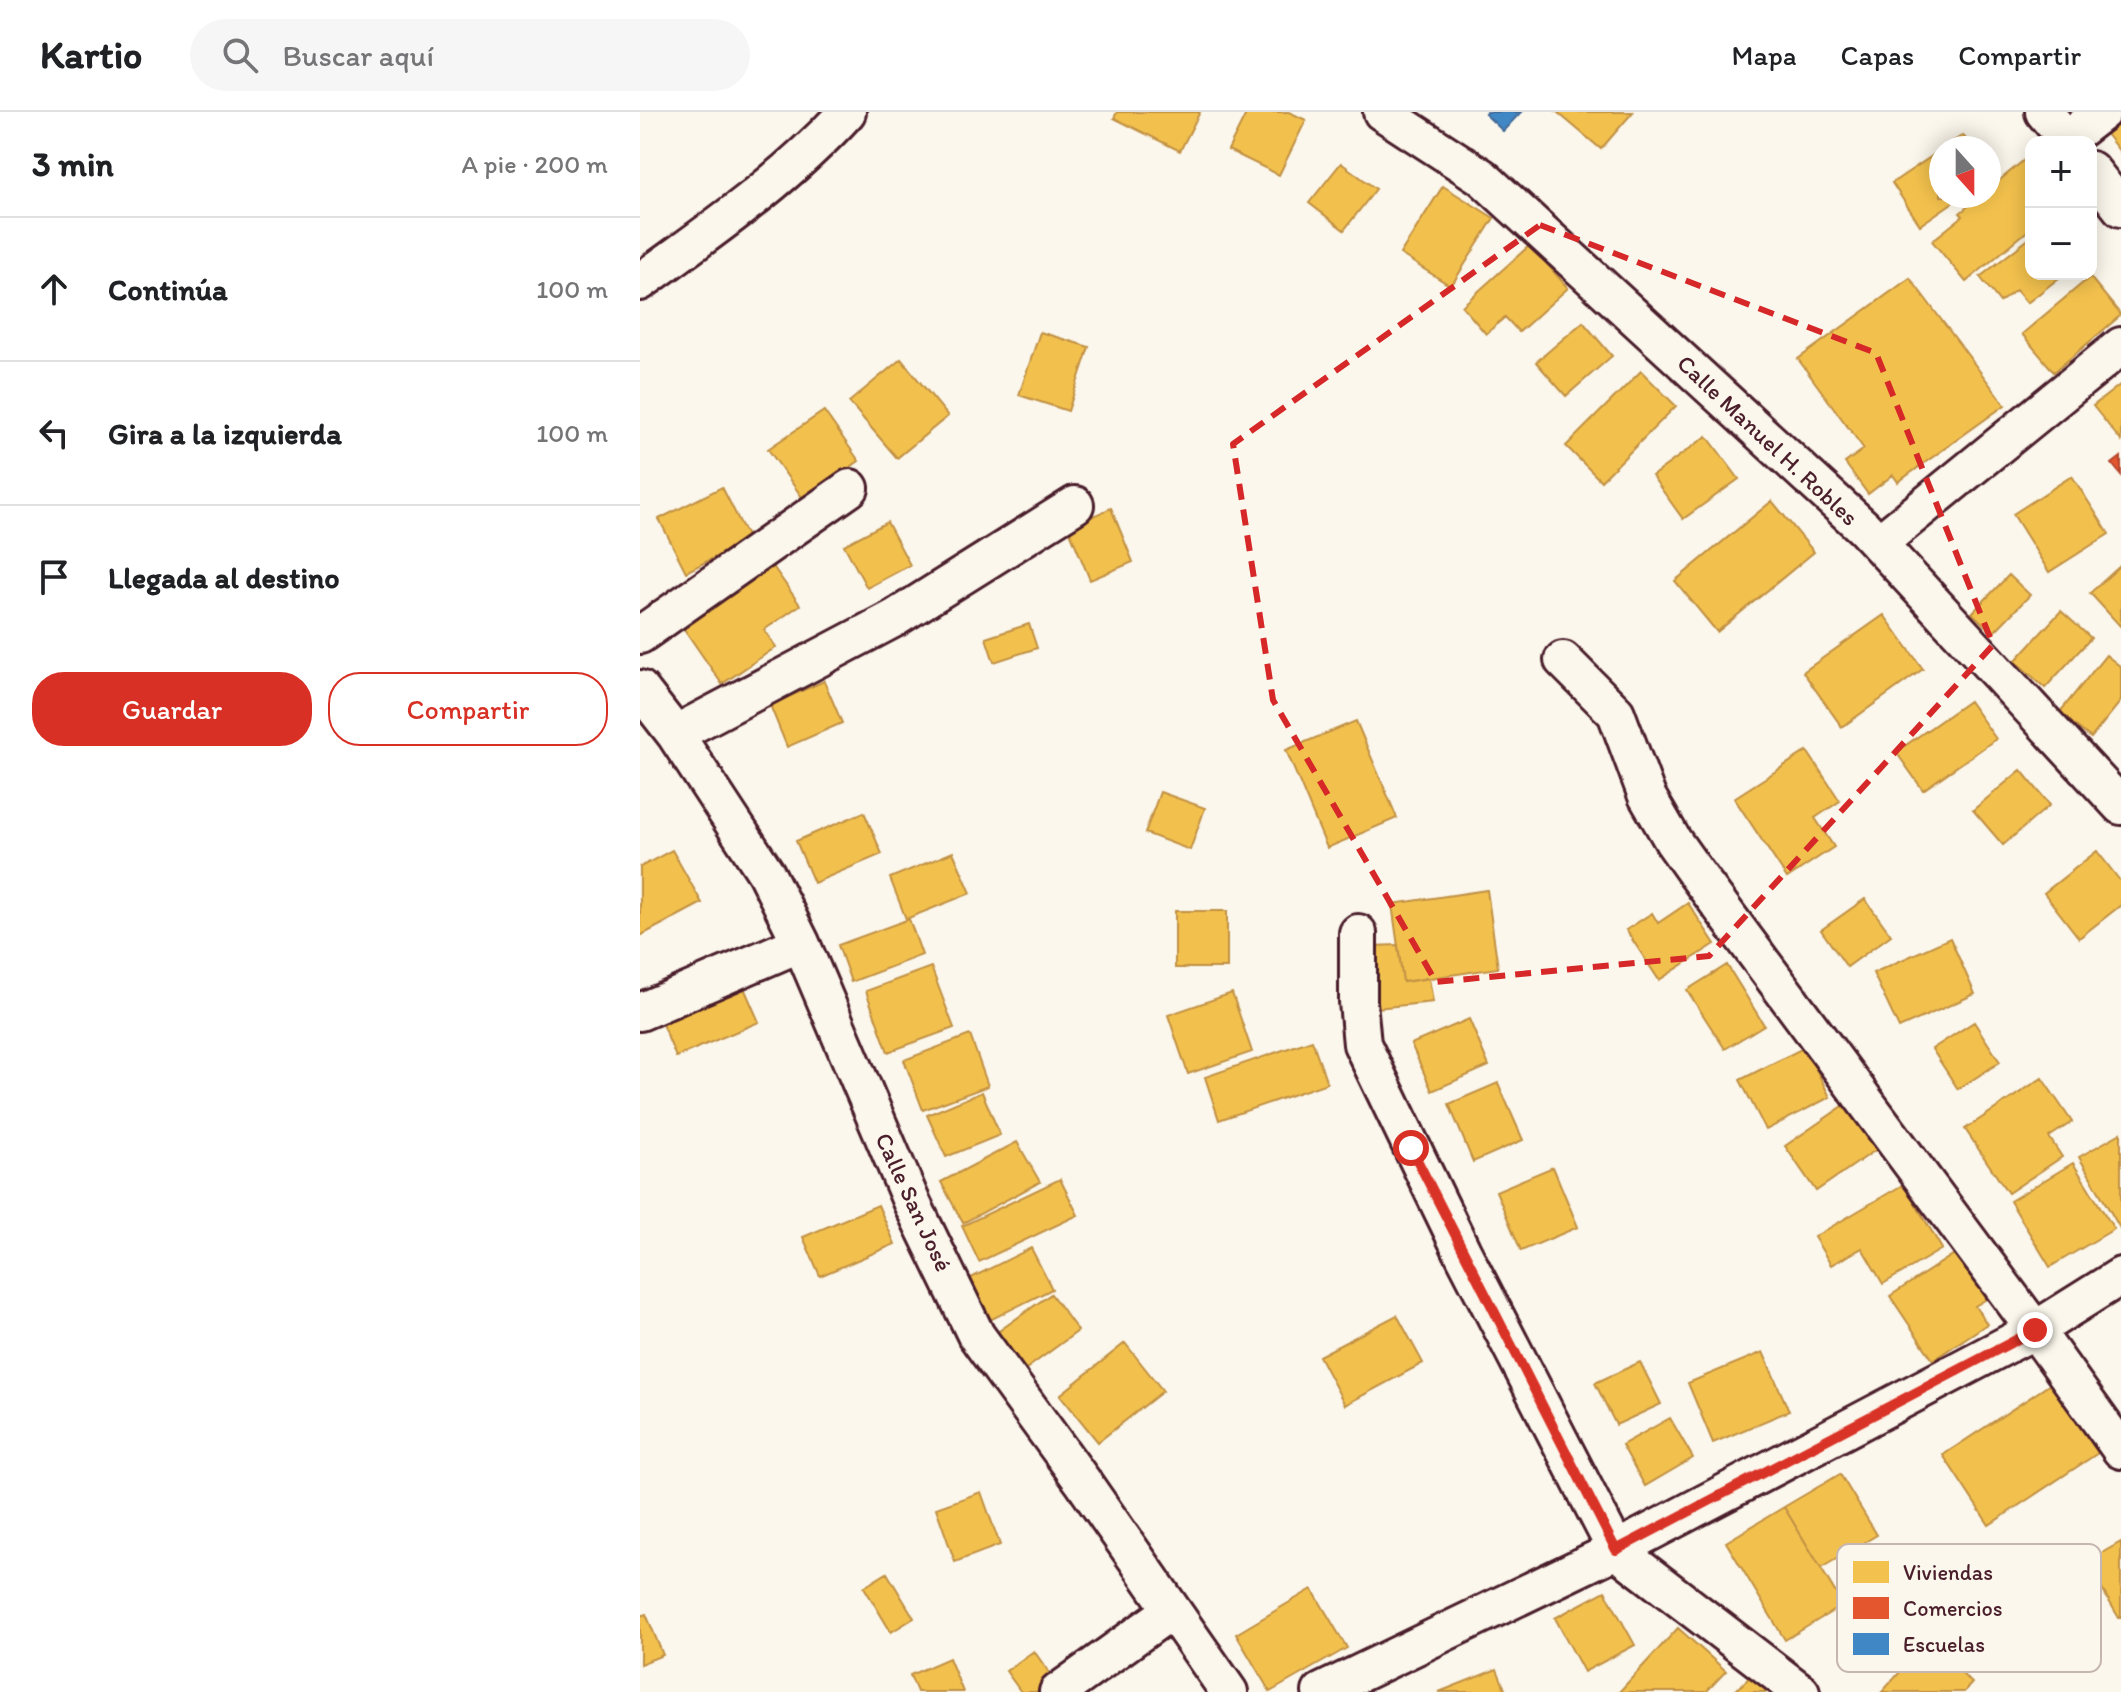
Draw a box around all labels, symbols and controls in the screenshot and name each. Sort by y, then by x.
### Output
search box [190,19,750,91]
text: Kartio [40,32,142,78]
icon: search [218,33,262,77]
text: Buscar aquí [282,37,434,74]
text: Mapa [1731,38,1797,72]
text: Capas [1841,38,1914,72]
text: Compartir [1958,38,2081,72]
north arrow [1929,136,2001,208]
map controls [2025,136,2097,280]
button: + [2025,136,2097,208]
text: 3 min [32,144,114,185]
text: A pie · 200 m [461,148,608,180]
button: − [2025,208,2097,280]
icon: ahead [32,267,76,311]
text: Continúa [108,271,228,308]
text: 100 m [536,273,608,305]
street label: Calle Manuel H. Robles [1671,349,1865,531]
icon: left [32,411,76,455]
text: Gira a la izquierda [108,415,342,452]
text: 100 m [536,417,608,449]
icon: arrive [32,555,76,599]
text: Llegada al destino [108,559,340,596]
button: Guardar [32,672,312,746]
button: Compartir [328,672,608,746]
street label: Calle San José [869,1128,959,1276]
route start [1393,1130,1429,1166]
route end [2017,1312,2053,1348]
legend [1837,1544,2101,1672]
text: Viviendas [1903,1559,1993,1586]
text: Comercios [1903,1595,2003,1622]
text: Escuelas [1903,1631,1985,1658]

